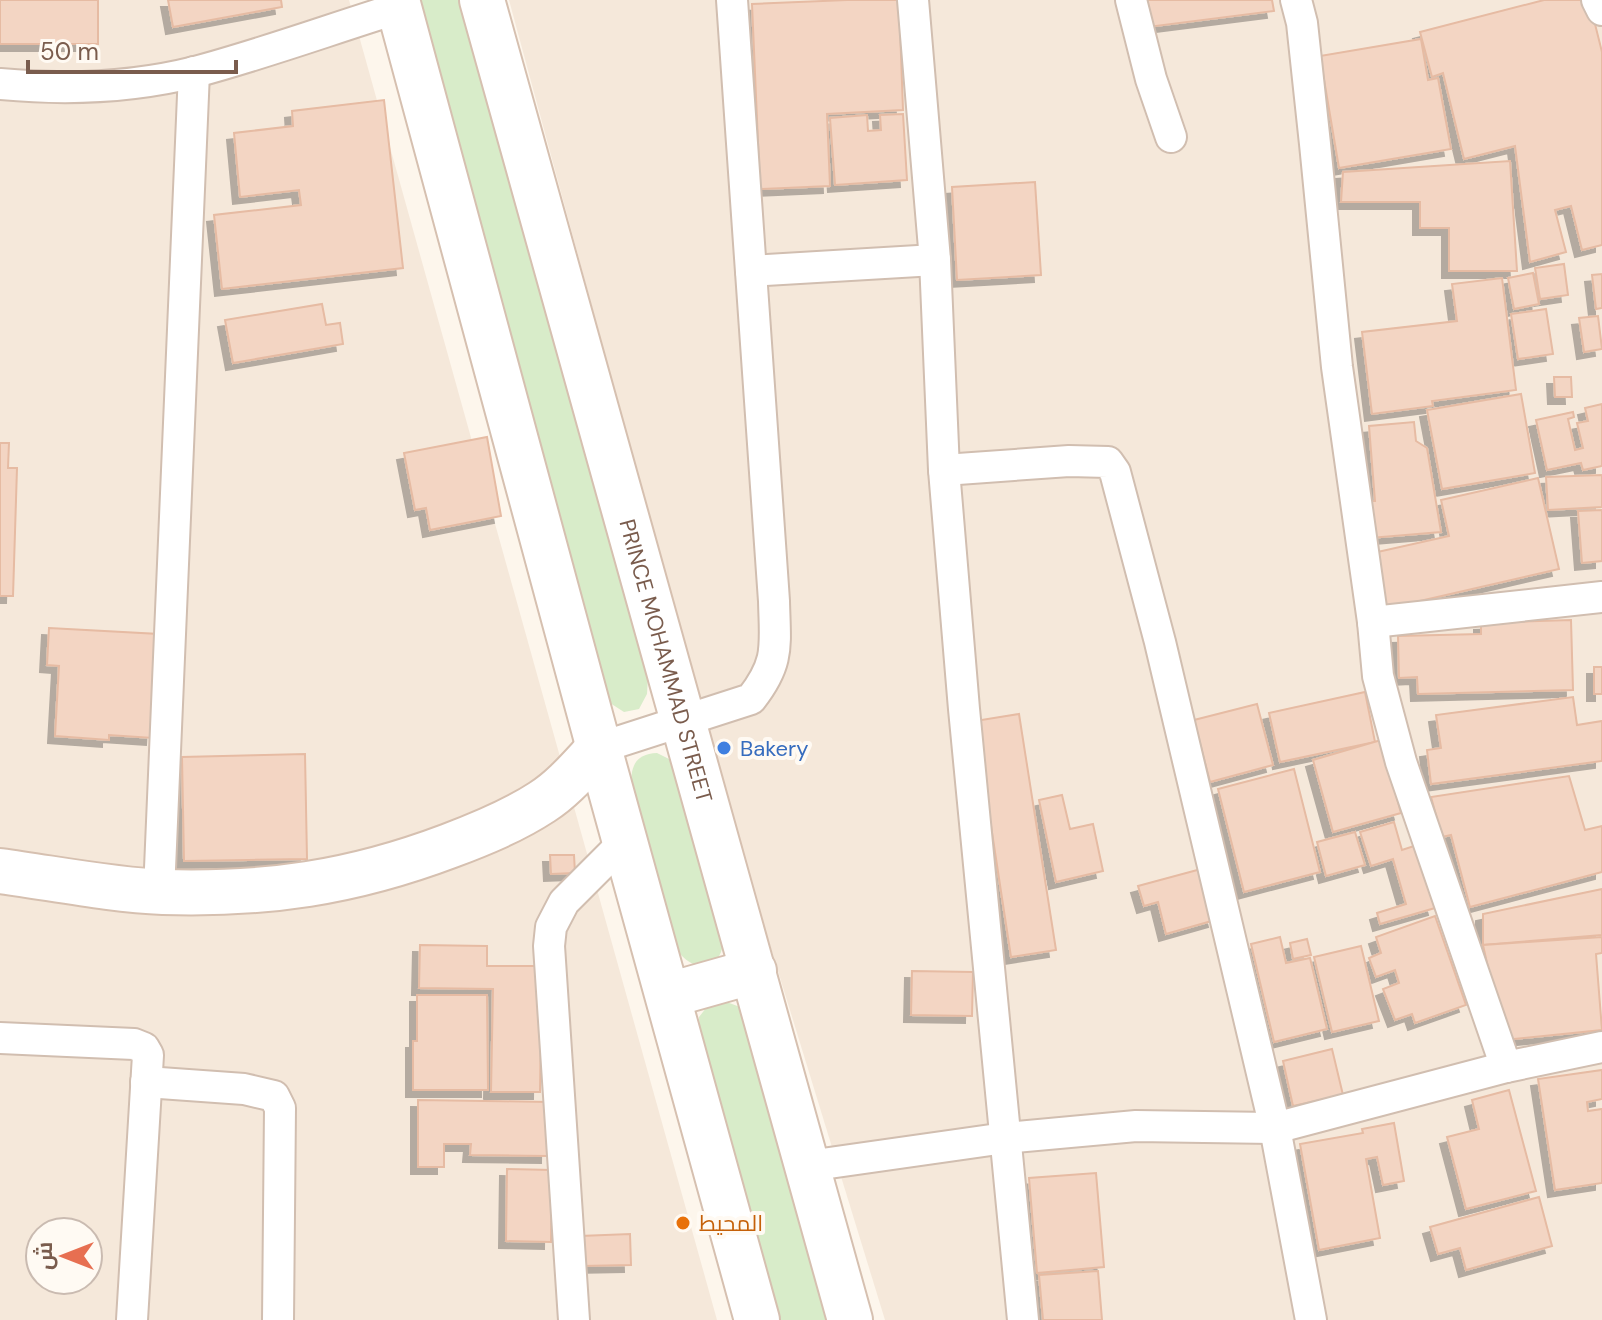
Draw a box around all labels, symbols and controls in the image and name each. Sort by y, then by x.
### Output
scale bar [28,24,236,74]
text: 50 m [40,36,99,67]
street label: PRINCE MOHAMMAD STREET [613,516,720,806]
place label: Bakery [740,734,808,763]
marker: Bakery [715,739,733,757]
place label: المحيط [699,1209,763,1238]
marker: المحيط [674,1214,692,1232]
north arrow [24,1216,104,1296]
text: ش [30,1242,59,1270]

